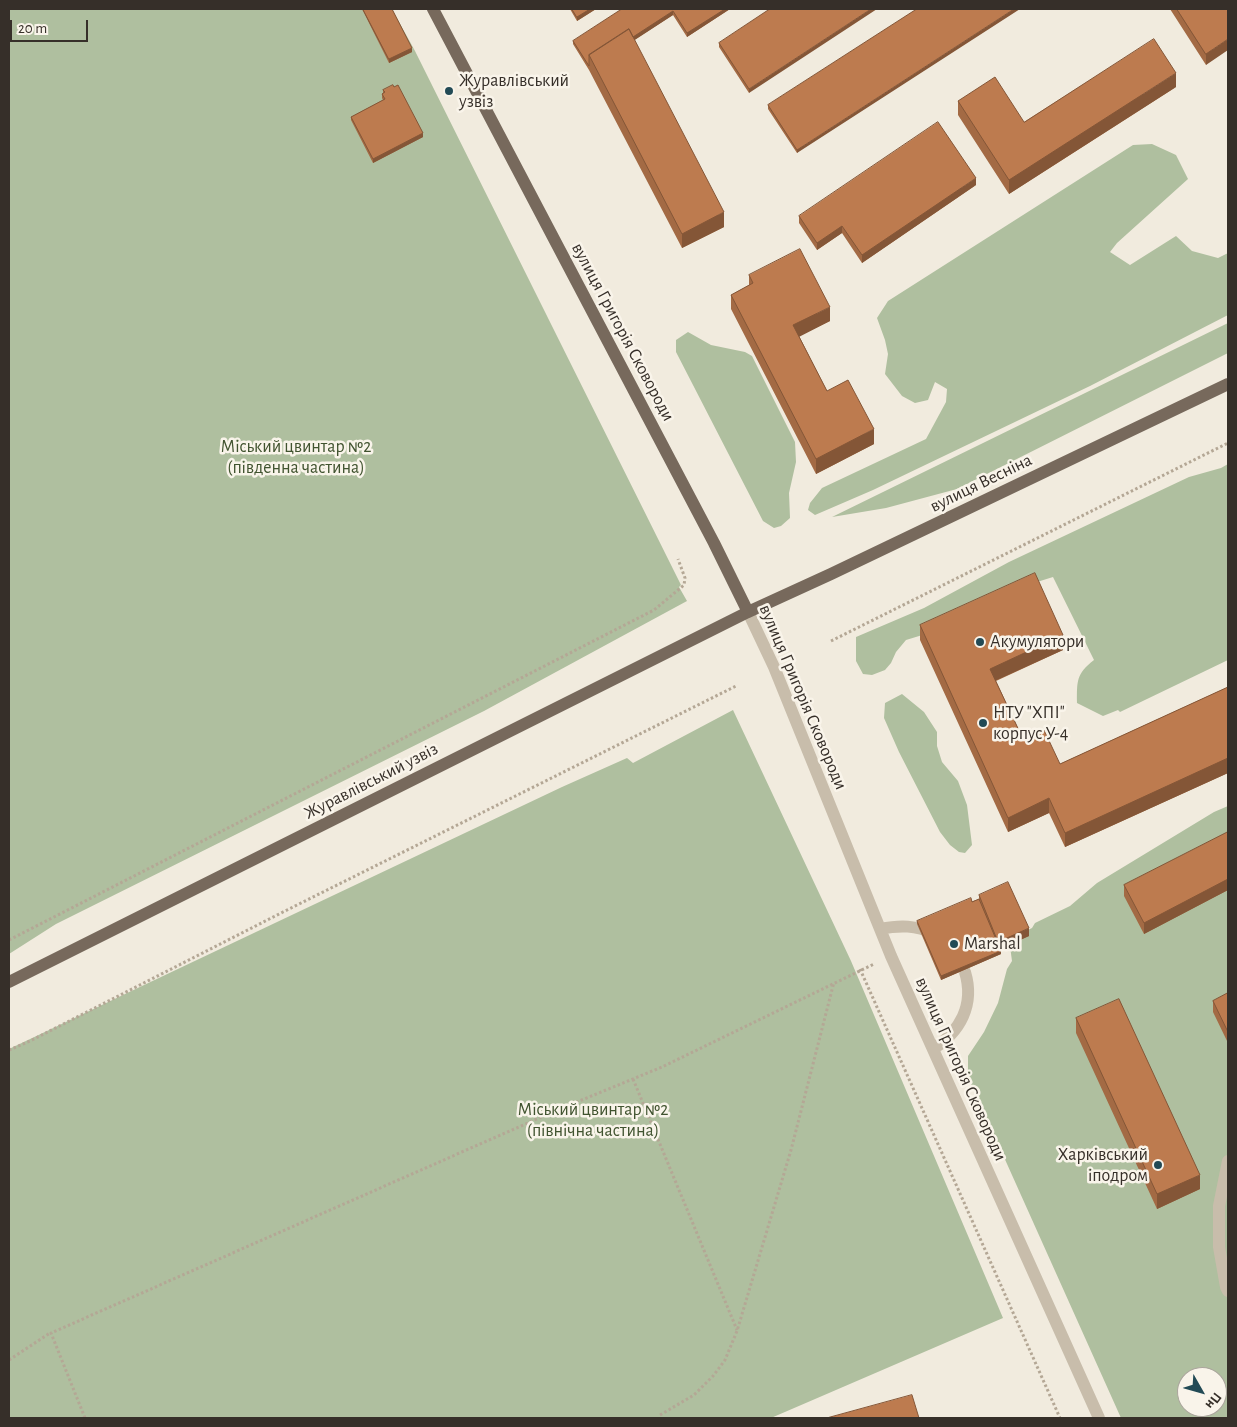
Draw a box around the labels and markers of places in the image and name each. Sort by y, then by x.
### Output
place label: Журавлівський узвіз [459,70,569,112]
marker: Журавлівський узвіз [443,85,455,97]
place label: Акумулятори [990,631,1084,653]
marker: Акумулятори [974,636,986,648]
place label: НТУ "ХПІ" корпус У-4 [993,702,1068,744]
marker: НТУ "ХПІ" корпус У-4 [977,717,989,729]
place label: Marshal [964,933,1021,955]
marker: Marshal [948,938,960,950]
place label: Харківський іподром [1058,1144,1148,1186]
marker: Харківський іподром [1152,1159,1164,1171]

